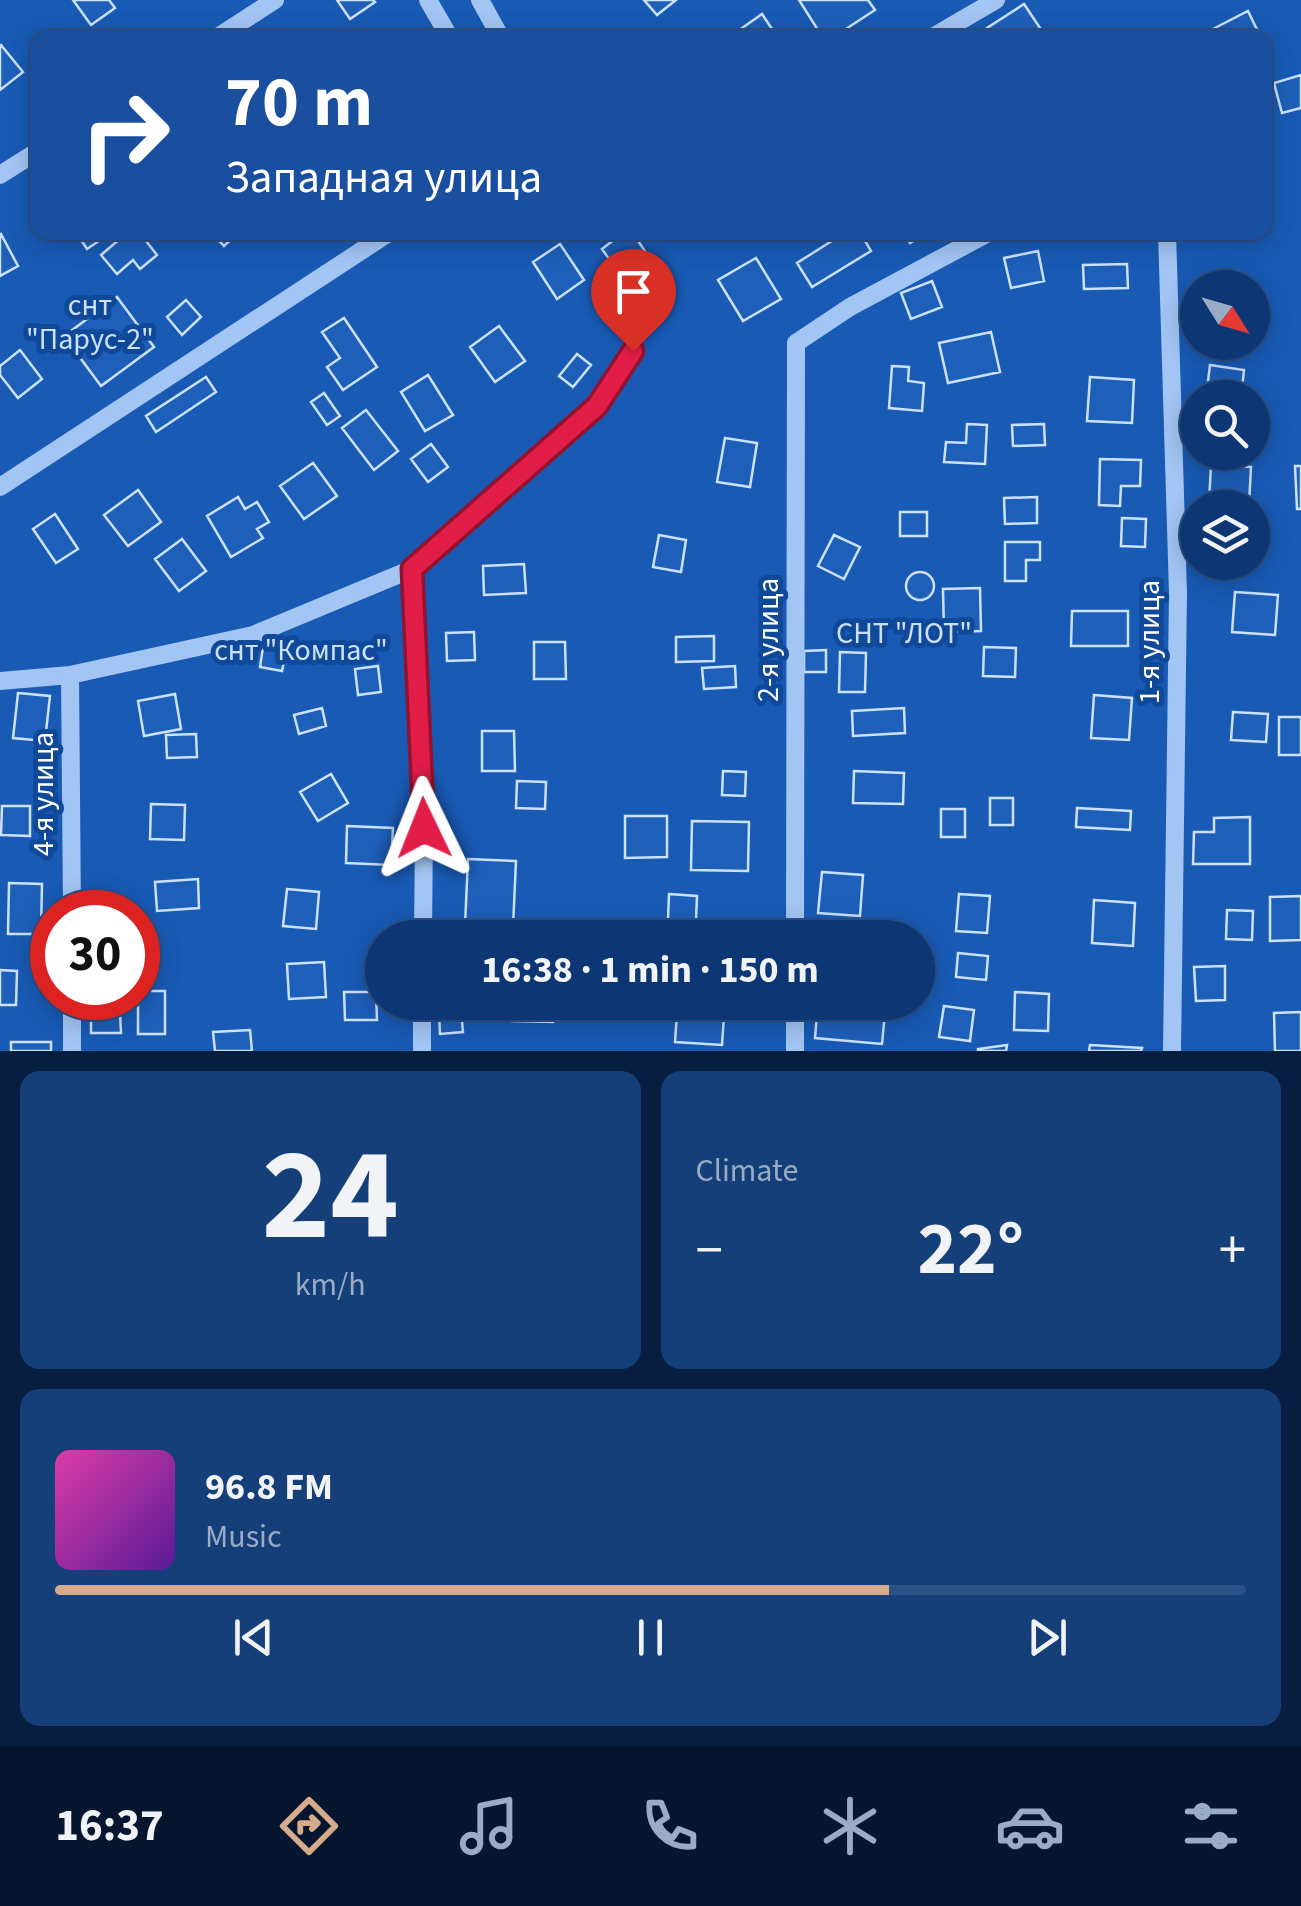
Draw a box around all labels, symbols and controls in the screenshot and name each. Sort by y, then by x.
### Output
text: 70 m [225,53,373,153]
icon: right [60,70,190,200]
text: Западная улица [225,146,542,210]
pin [591,249,676,352]
icon: arrive [606,264,661,319]
north arrow [1180,270,1270,360]
map controls [1180,270,1270,580]
park label: снт "Парус-2" [26,284,154,361]
button: search [1180,380,1270,470]
button: layers [1180,490,1270,580]
street label: 2-я улица [747,578,790,702]
street label: 1-я улица [1128,580,1171,704]
park label: СНТ "ЛОТ" [836,612,972,655]
park label: снт "Компас" [214,629,388,672]
street label: 4-я улица [22,732,65,856]
position arrow [372,776,476,880]
speed limit sign: 30 [30,890,160,1020]
text: 16:38 · 1 min · 150 m [481,943,819,997]
text: 24 [262,1104,399,1289]
text: Climate [696,1148,798,1194]
text: 22° [917,1196,1024,1303]
text: − [696,1212,723,1290]
text: + [1219,1212,1246,1290]
text: km/h [295,1262,366,1308]
text: 96.8 FM [205,1460,333,1514]
text: Music [205,1514,282,1560]
icon: previous [226,1610,281,1665]
icon: pause [623,1610,678,1665]
icon: next [1020,1610,1075,1665]
icon: directions [274,1791,344,1861]
icon: music [454,1791,524,1861]
icon: phone [635,1791,705,1861]
icon: climate [815,1791,885,1861]
icon: car [995,1791,1065,1861]
icon: filters [1176,1791,1246,1861]
text: 16:37 [55,1794,164,1858]

